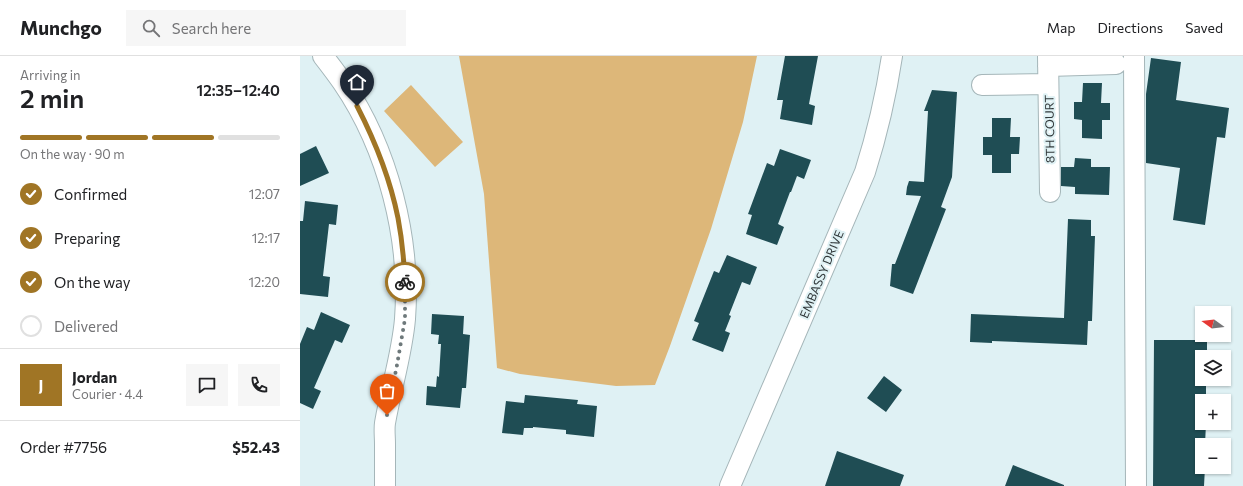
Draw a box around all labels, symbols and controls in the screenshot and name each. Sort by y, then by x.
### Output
search box [126,10,406,46]
text: Munchgo [20,16,102,39]
icon: search [140,17,162,39]
text: Search here [172,19,251,37]
text: Map [1047,19,1076,36]
text: Directions [1098,19,1163,36]
text: Saved [1185,19,1223,36]
pin [340,65,374,106]
text: Arriving in [20,67,80,83]
icon: home [346,71,368,93]
text: 12:35–12:40 [197,81,280,99]
text: 2 min [20,82,84,113]
street label: 8TH COURT [1041,94,1057,163]
text: On the way · 90 m [20,146,125,162]
icon: check [20,183,42,205]
text: Confirmed [54,185,127,203]
text: 12:07 [249,186,280,202]
icon: check [20,227,42,249]
street label: EMBASSY DRIVE [796,228,846,320]
text: Preparing [54,229,120,247]
text: 12:17 [252,230,280,246]
courier [385,262,425,302]
icon: check [20,271,42,293]
icon: bike [394,271,416,293]
text: On the way [54,273,131,291]
text: 12:20 [249,274,280,290]
north arrow [1195,306,1231,342]
map controls [1195,306,1231,474]
text: Delivered [54,317,118,335]
button: layers [1195,350,1231,386]
button: chat [186,364,228,406]
button: phone [238,364,280,406]
text: Jordan [72,368,117,386]
pin [370,374,404,415]
text: J [39,376,43,394]
icon: bag [376,380,398,402]
text: Courier · 4.4 [72,386,143,402]
button: + [1195,394,1231,430]
text: Order #7756 [20,438,107,456]
text: $52.43 [232,438,280,456]
button: − [1195,438,1231,474]

